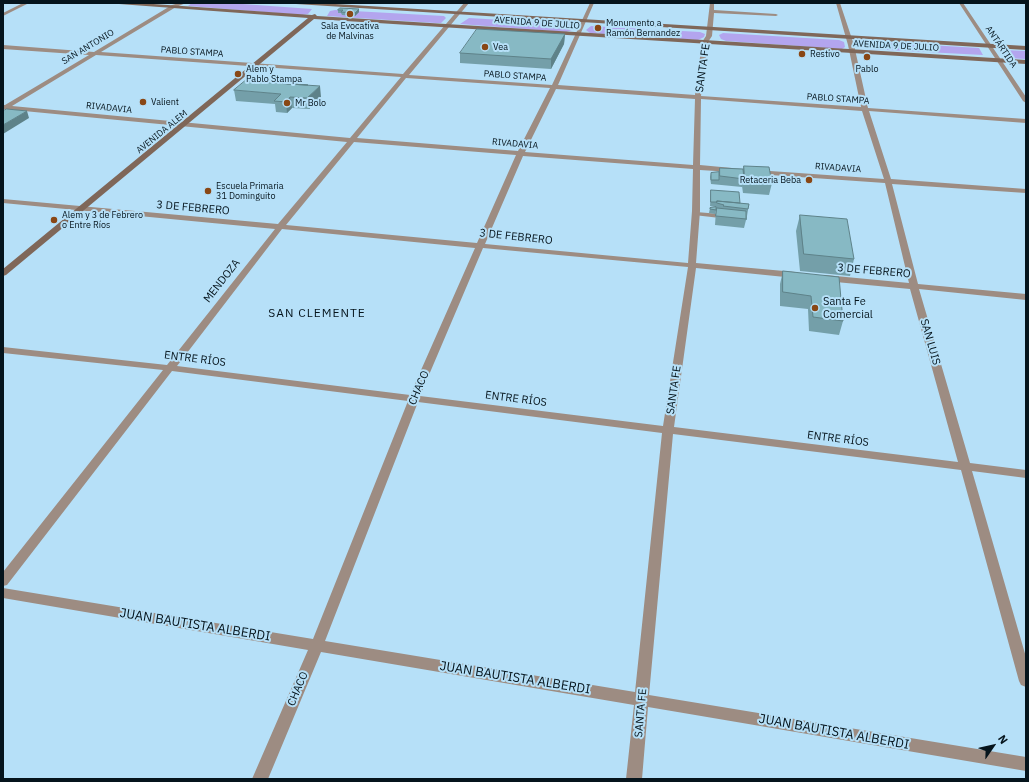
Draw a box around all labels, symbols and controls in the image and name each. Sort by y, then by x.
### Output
marker: Sala Evocativa de Malvinas [345,9,355,19]
street label: AVENIDA 9 DE JULIO [494,15,580,31]
place label: Monumento a Ramón Bernandez [606,18,680,39]
place label: Sala Evocativa de Malvinas [321,21,379,42]
marker: Monumento a Ramón Bernandez [593,23,603,33]
street label: ANTÁRTIDA [983,24,1019,70]
street label: SAN ANTONIO [60,27,116,67]
street label: AVENIDA 9 DE JULIO [853,38,939,54]
marker: Vea [480,42,490,52]
place label: Vea [493,42,508,52]
street label: SANTA FE [693,43,713,93]
street label: PABLO STAMPA [160,44,224,60]
marker: Restivo [797,49,807,59]
place label: Restivo [810,49,840,59]
marker: Pablo [862,52,872,62]
place label: Alem y Pablo Stampa [246,64,302,85]
place label: Pablo [856,64,878,74]
street label: PABLO STAMPA [483,68,547,84]
marker: Alem y Pablo Stampa [233,69,243,79]
street label: PABLO STAMPA [806,91,870,107]
marker: Valient [138,97,148,107]
place label: Valient [151,97,179,107]
marker: Mr Bolo [282,98,292,108]
place label: Mr Bolo [295,98,326,108]
street label: RIVADAVIA [85,100,133,116]
street label: AVENIDA ALEM [134,108,190,156]
street label: RIVADAVIA [491,137,539,151]
street label: RIVADAVIA [814,161,862,175]
place label: Retaceria Beba [740,175,801,185]
marker: Retaceria Beba [804,175,814,185]
place label: Escuela Primaria 31 Dominguito [216,181,284,202]
marker: Escuela Primaria 31 Dominguito [203,186,213,196]
street label: 3 DE FEBRERO [156,198,230,218]
place label: Alem y 3 de Febrero o Entre Ríos [62,210,143,231]
marker: Alem y 3 de Febrero o Entre Ríos [49,215,59,225]
street label: 3 DE FEBRERO [479,227,553,247]
street label: MENDOZA [201,257,243,305]
street label: 3 DE FEBRERO [837,261,911,281]
place label: Santa Fe Comercial [823,295,873,321]
marker: Santa Fe Comercial [810,303,820,313]
district label: SAN CLEMENTE [268,307,366,321]
street label: SAN LUIS [917,317,943,367]
street label: ENTRE RÍOS [163,349,227,369]
street label: SANTA FE [664,365,684,415]
street label: CHACO [406,369,432,407]
street label: ENTRE RÍOS [484,389,548,409]
street label: ENTRE RÍOS [806,429,870,449]
street label: JUAN BAUTISTA ALBERDI [119,605,271,645]
street label: JUAN BAUTISTA ALBERDI [439,658,591,698]
street label: CHACO [285,670,311,708]
street label: SANTA FE [632,688,650,738]
street label: JUAN BAUTISTA ALBERDI [758,711,910,753]
north arrow [973,726,1013,766]
text: N [995,732,1011,747]

